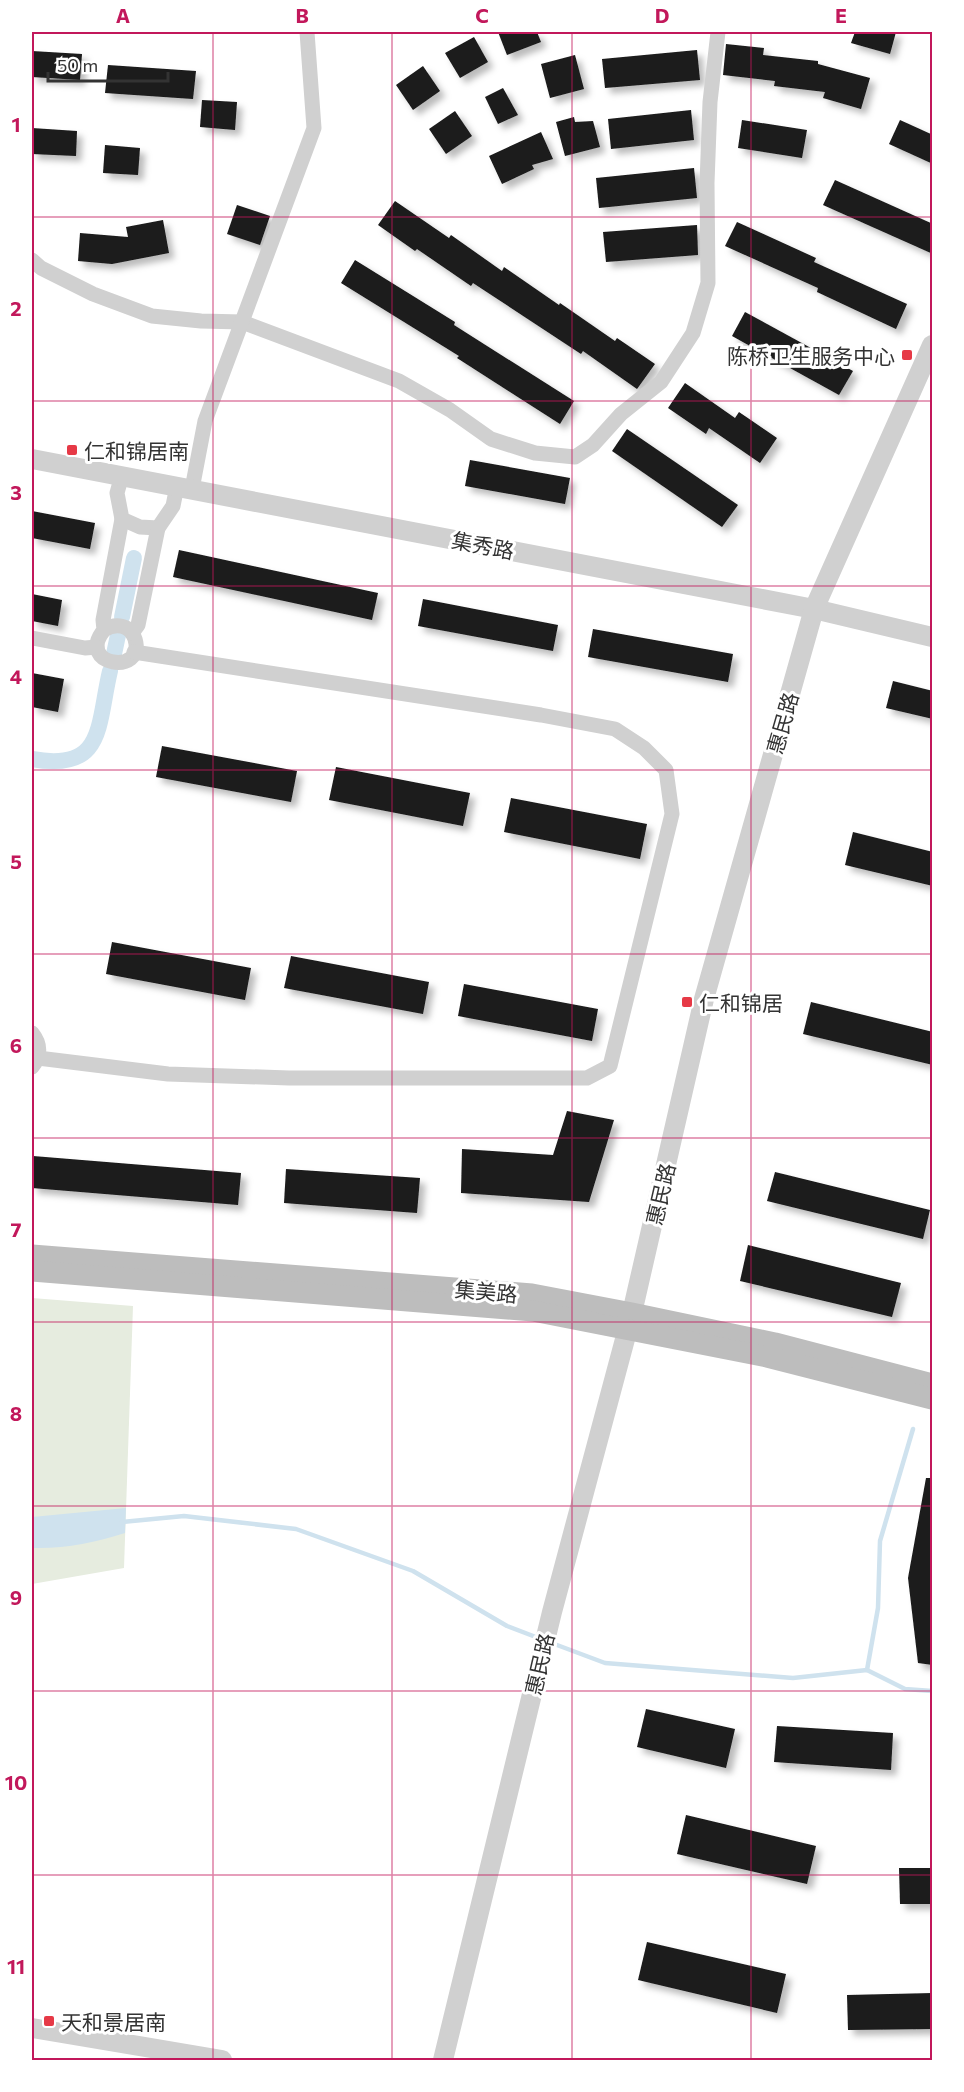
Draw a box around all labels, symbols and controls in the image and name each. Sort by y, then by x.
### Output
text: A [116,3,130,27]
text: B [295,3,309,27]
text: C [475,3,489,27]
text: D [655,3,669,27]
text: E [835,3,847,27]
scale bar [48,45,168,83]
text: 50 m [57,54,98,76]
text: 1 [11,112,21,136]
text: 2 [10,296,22,320]
place label: 陈桥卫生服务中心 [727,343,895,368]
marker: 陈桥卫生服务中心 [900,348,914,362]
place label: 仁和锦居南 [84,438,189,463]
marker: 仁和锦居南 [65,443,79,457]
text: 3 [10,480,22,504]
street label: 集秀路 [450,527,516,563]
text: 4 [10,664,22,688]
street label: 惠民路 [761,689,803,757]
text: 5 [10,849,22,873]
place label: 仁和锦居 [699,990,783,1015]
marker: 仁和锦居 [680,995,694,1009]
text: 6 [10,1033,22,1057]
street label: 惠民路 [641,1160,679,1228]
text: 7 [11,1217,22,1241]
street label: 集美路 [454,1276,518,1306]
text: 8 [10,1401,22,1425]
text: 9 [10,1585,22,1609]
street label: 惠民路 [520,1630,558,1698]
text: 10 [5,1770,27,1794]
text: 11 [7,1954,25,1978]
place label: 天和景居南 [61,2009,166,2034]
marker: 天和景居南 [42,2014,56,2028]

